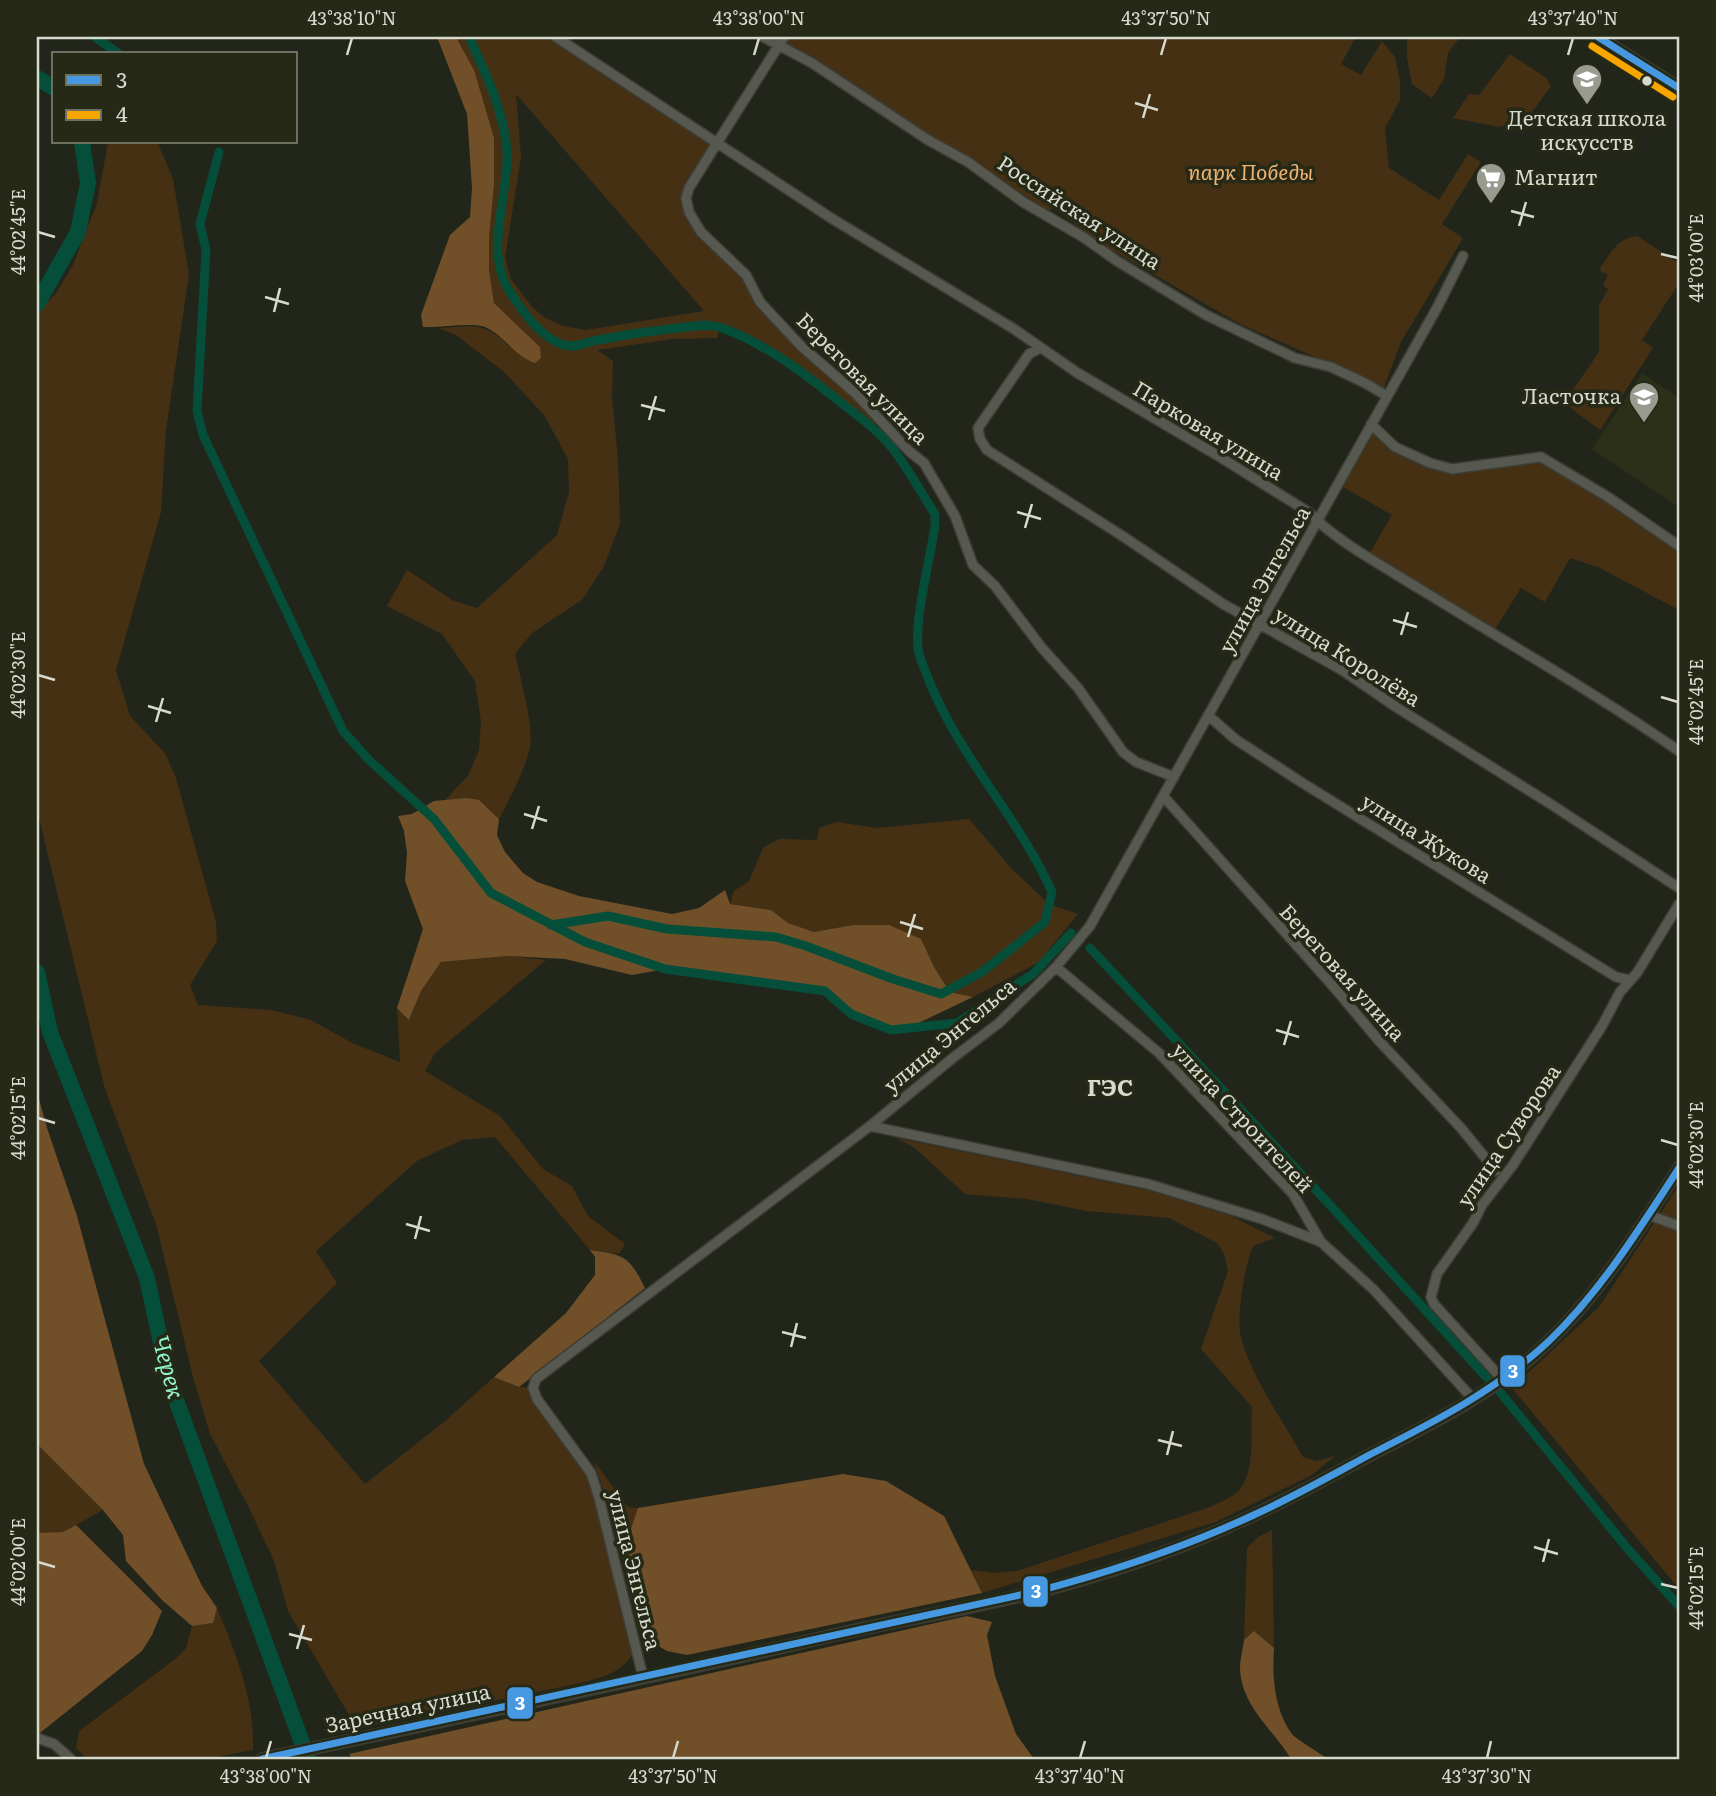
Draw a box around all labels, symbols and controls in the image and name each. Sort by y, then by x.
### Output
text: 43°38'10"N [307,4,397,31]
text: 43°38'00"N [713,4,805,31]
text: 43°37'50"N [1121,4,1211,31]
text: 43°37'40"N [1528,4,1618,31]
legend [52,52,298,144]
school or university icon: Детская школа искусств [1570,62,1604,106]
text: 3 [116,63,127,94]
unlabelled marker [1640,74,1654,88]
text: 4 [116,97,128,128]
place label: Детская школа искусств [1508,101,1667,156]
street label: Российская улица [992,146,1169,276]
park label: парк Победы [1188,155,1314,186]
place label: Магнит [1514,160,1598,191]
supermarket icon: Магнит [1474,161,1508,205]
text: 44°02'45"E [4,189,31,275]
text: 44°03'00"E [1682,214,1709,302]
street label: Береговая улица [791,304,937,451]
street label: Парковая улица [1128,372,1291,486]
place label: Ласточка [1522,379,1622,410]
school or university icon: Ласточка [1627,380,1661,424]
street label: улица Энгельса [1209,499,1317,658]
street label: улица Королёва [1269,597,1428,713]
text: 44°02'30"E [4,631,31,719]
text: 44°02'45"E [1682,659,1709,745]
street label: улица Жукова [1356,784,1499,890]
street label: Береговая улица [1274,896,1415,1047]
street label: улица Энгельса [876,969,1022,1099]
street label: улица Строителей [1166,1034,1322,1198]
street label: улица Суворова [1447,1056,1567,1212]
district label: ГЭС [1087,1069,1133,1103]
text: 44°02'15"E [4,1076,31,1160]
text: 44°02'30"E [1682,1101,1709,1189]
water label: Черек [145,1331,195,1402]
line badge: 3 [1499,1354,1526,1388]
text: 3 [1508,1356,1518,1384]
street label: улица Энгельса [602,1486,671,1653]
text: 44°02'00"E [4,1518,31,1606]
text: 44°02'15"E [1682,1546,1709,1630]
line badge: 3 [1022,1575,1049,1608]
text: 3 [1031,1576,1041,1604]
street label: Заречная улица [322,1674,493,1739]
line badge: 3 [506,1686,534,1720]
text: 3 [515,1688,525,1716]
text: 43°38'00"N [220,1762,312,1789]
text: 43°37'50"N [628,1762,718,1789]
text: 43°37'40"N [1035,1762,1125,1789]
text: 43°37'30"N [1442,1762,1532,1789]

